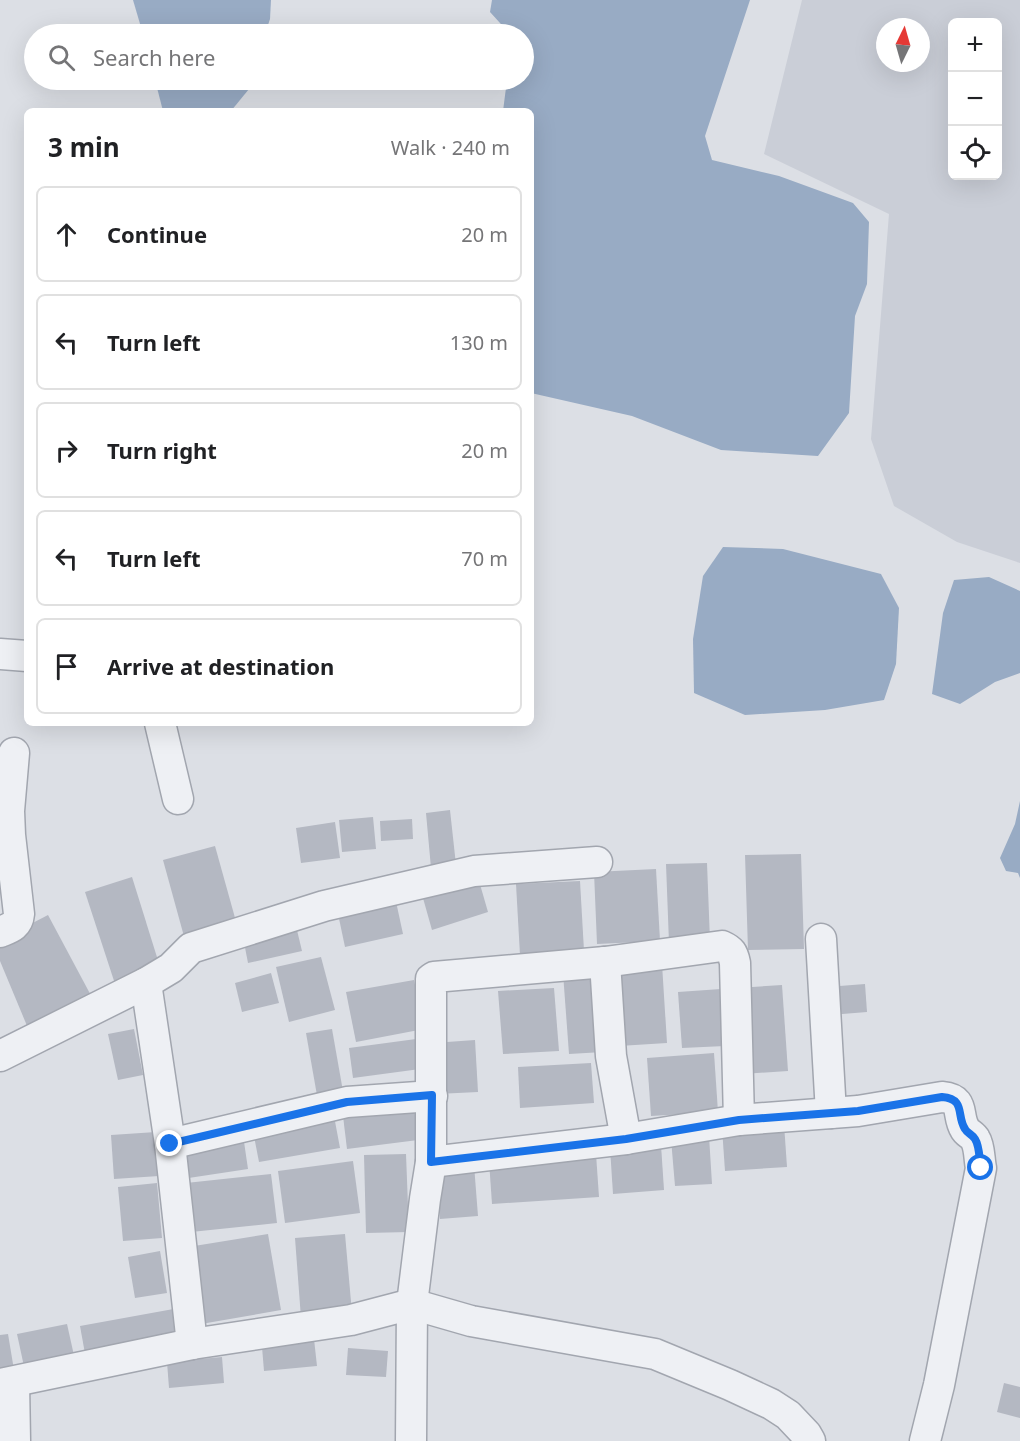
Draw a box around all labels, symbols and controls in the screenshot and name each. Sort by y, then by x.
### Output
north arrow [876,18,930,72]
map controls [948,18,1002,180]
button: + [948,18,1002,72]
search box [24,24,534,90]
icon: search [45,41,78,74]
text: Search here [93,42,215,72]
button: − [948,72,1002,126]
button: locate [948,126,1002,180]
text: 3 min [48,129,120,165]
text: Walk · 240 m [391,134,510,161]
icon: ahead [50,218,83,251]
text: Continue [107,219,207,249]
text: 20 m [461,221,508,248]
icon: left [50,326,83,359]
text: Turn left [107,327,201,357]
text: 130 m [450,329,508,356]
icon: right [50,434,83,467]
text: Turn right [107,435,217,465]
text: 20 m [461,437,508,464]
icon: left [50,542,83,575]
text: Turn left [107,543,201,573]
text: 70 m [461,545,508,572]
icon: arrive [50,650,83,683]
text: Arrive at destination [107,651,334,681]
route end [156,1130,182,1156]
route start [967,1154,993,1180]

